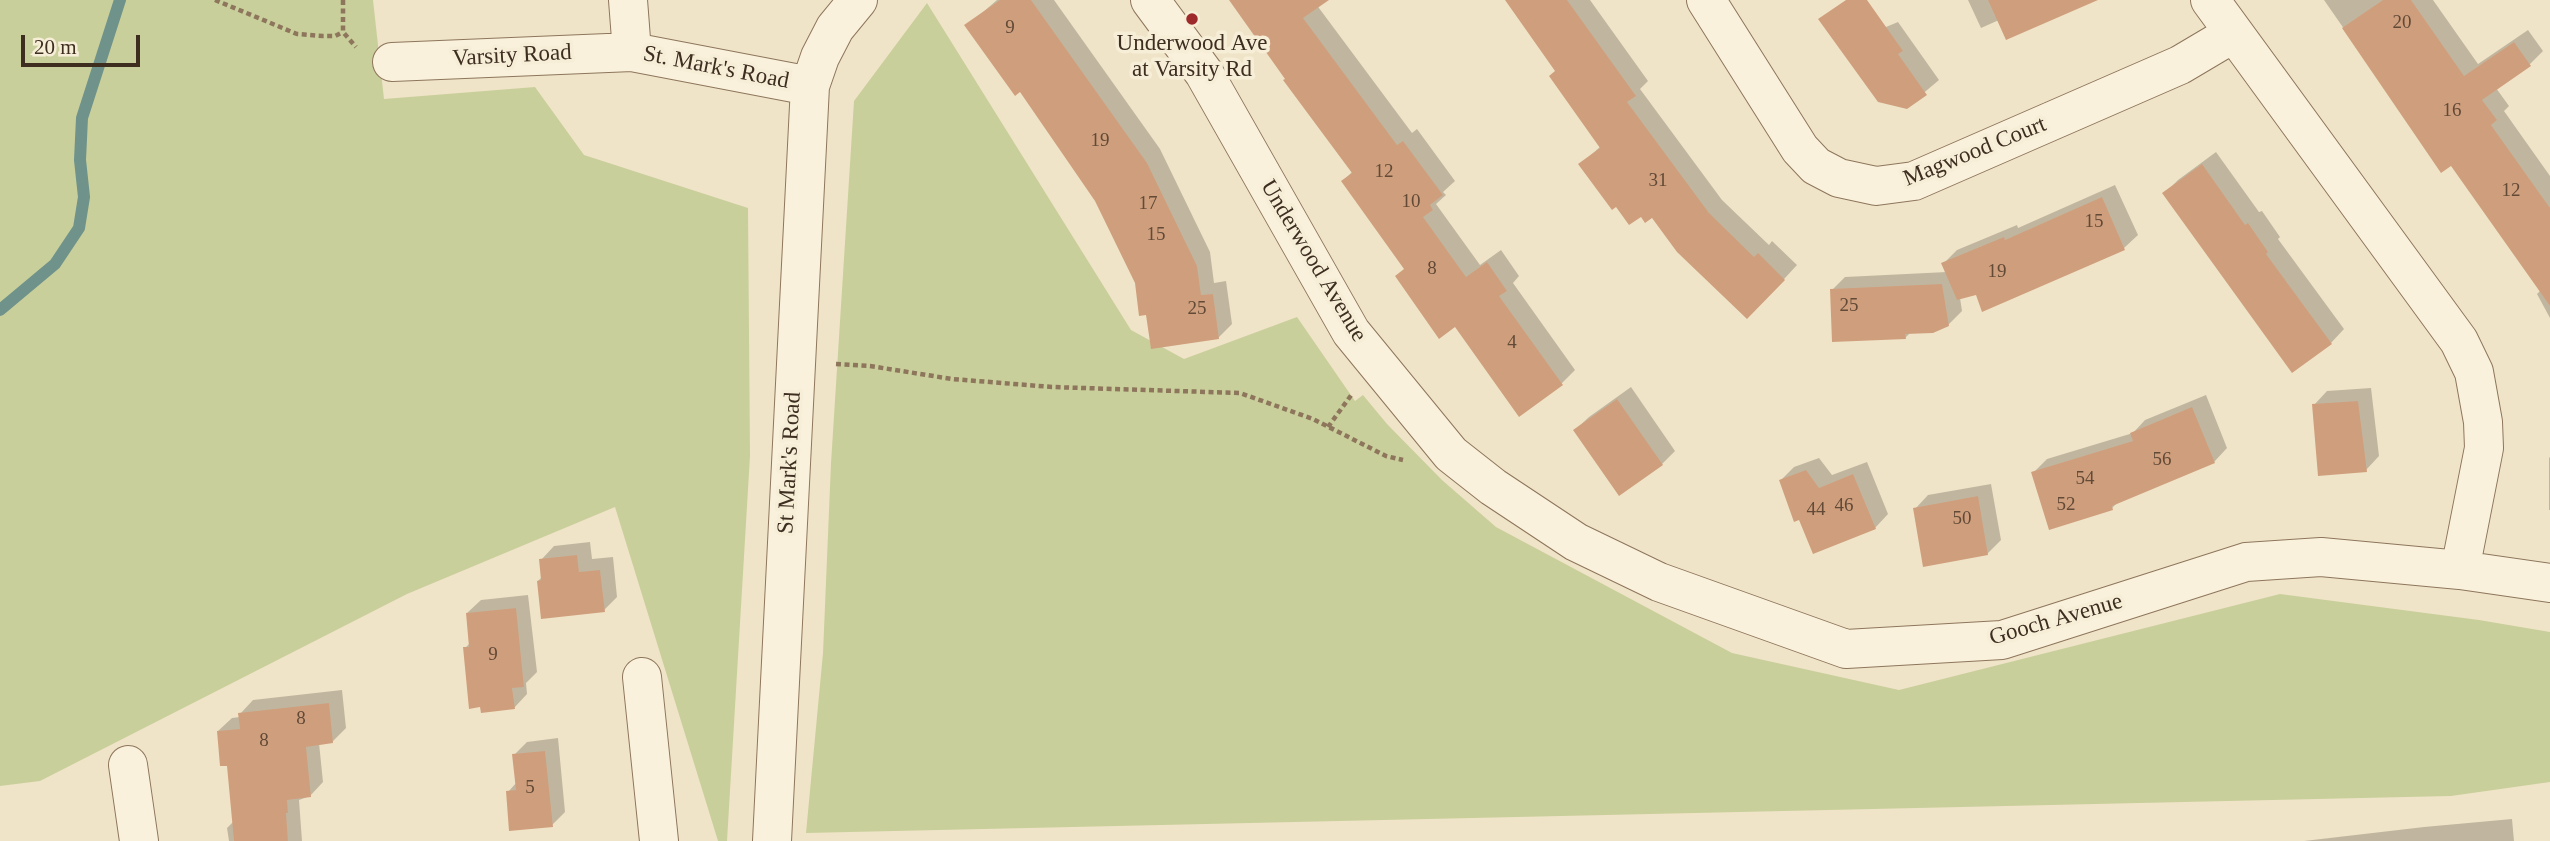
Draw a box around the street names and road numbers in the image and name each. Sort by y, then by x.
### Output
street label: Varsity Road [452,39,572,73]
street label: St. Mark's Road [641,40,791,96]
street label: Magwood Court [1900,111,2050,193]
street label: Underwood Avenue [1254,175,1372,347]
street label: St Mark's Road [772,391,808,535]
street label: Gooch Avenue [1986,588,2126,652]

